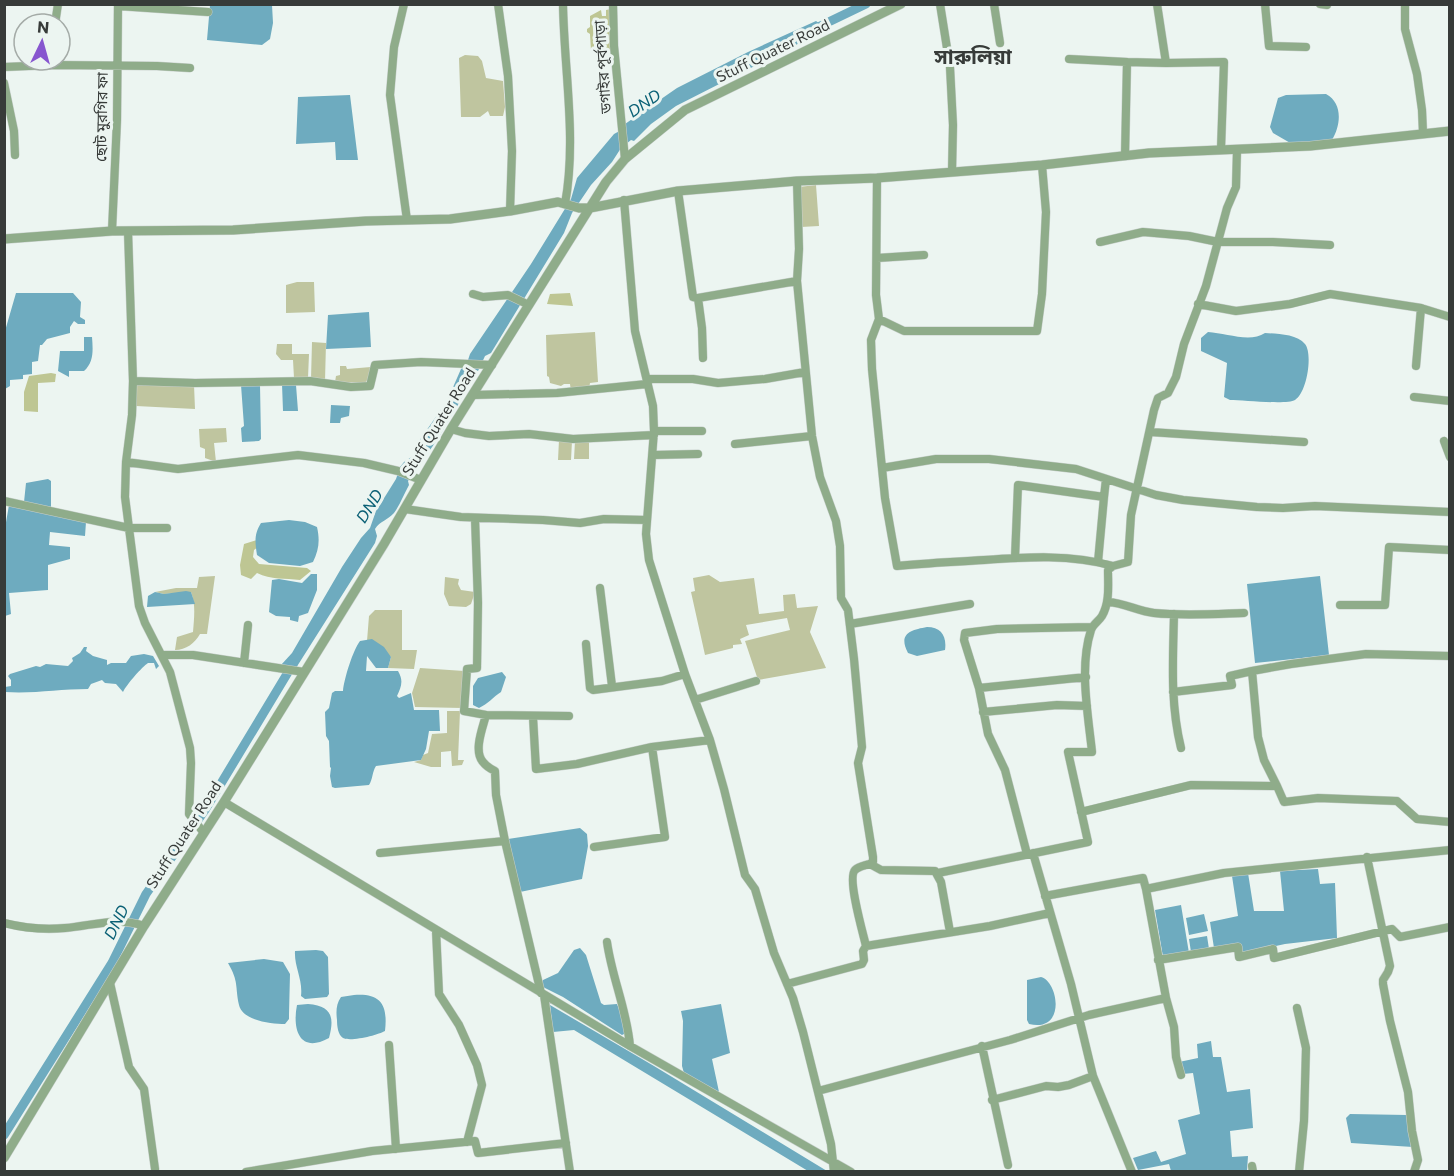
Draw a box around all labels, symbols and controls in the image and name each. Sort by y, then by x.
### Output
north arrow [12,12,72,72]
street label: Stuff Quater Road [713,15,832,85]
text: N [37,17,50,37]
street label: ডগাইর পূর্বপাড়া [590,19,615,115]
district label: সারুলিয়া [933,43,1013,68]
street label: ছোট মুরগির ফা [91,71,112,162]
water label: DND [624,85,664,120]
street label: Stuff Quater Road [398,364,479,479]
water label: DND [351,485,386,526]
street label: Stuff Quater Road [142,778,224,891]
water label: DND [99,901,132,942]

